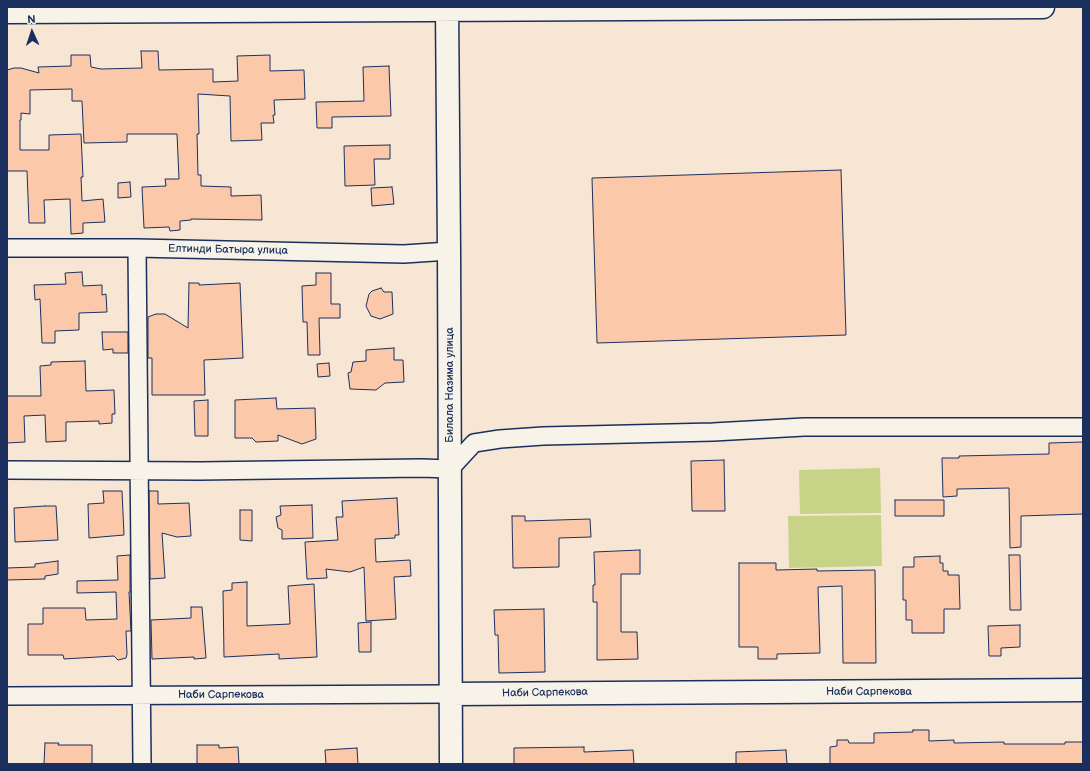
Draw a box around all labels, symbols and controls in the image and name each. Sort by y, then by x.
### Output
north arrow [12,12,52,52]
text: N [27,13,36,26]
street label: Елтинди Батыра улица [168,242,288,258]
street label: Билала Назима улица [443,327,457,443]
street label: Наби Сарпекова [826,685,912,699]
street label: Наби Сарпекова [502,686,588,700]
street label: Наби Сарпекова [178,688,264,702]

